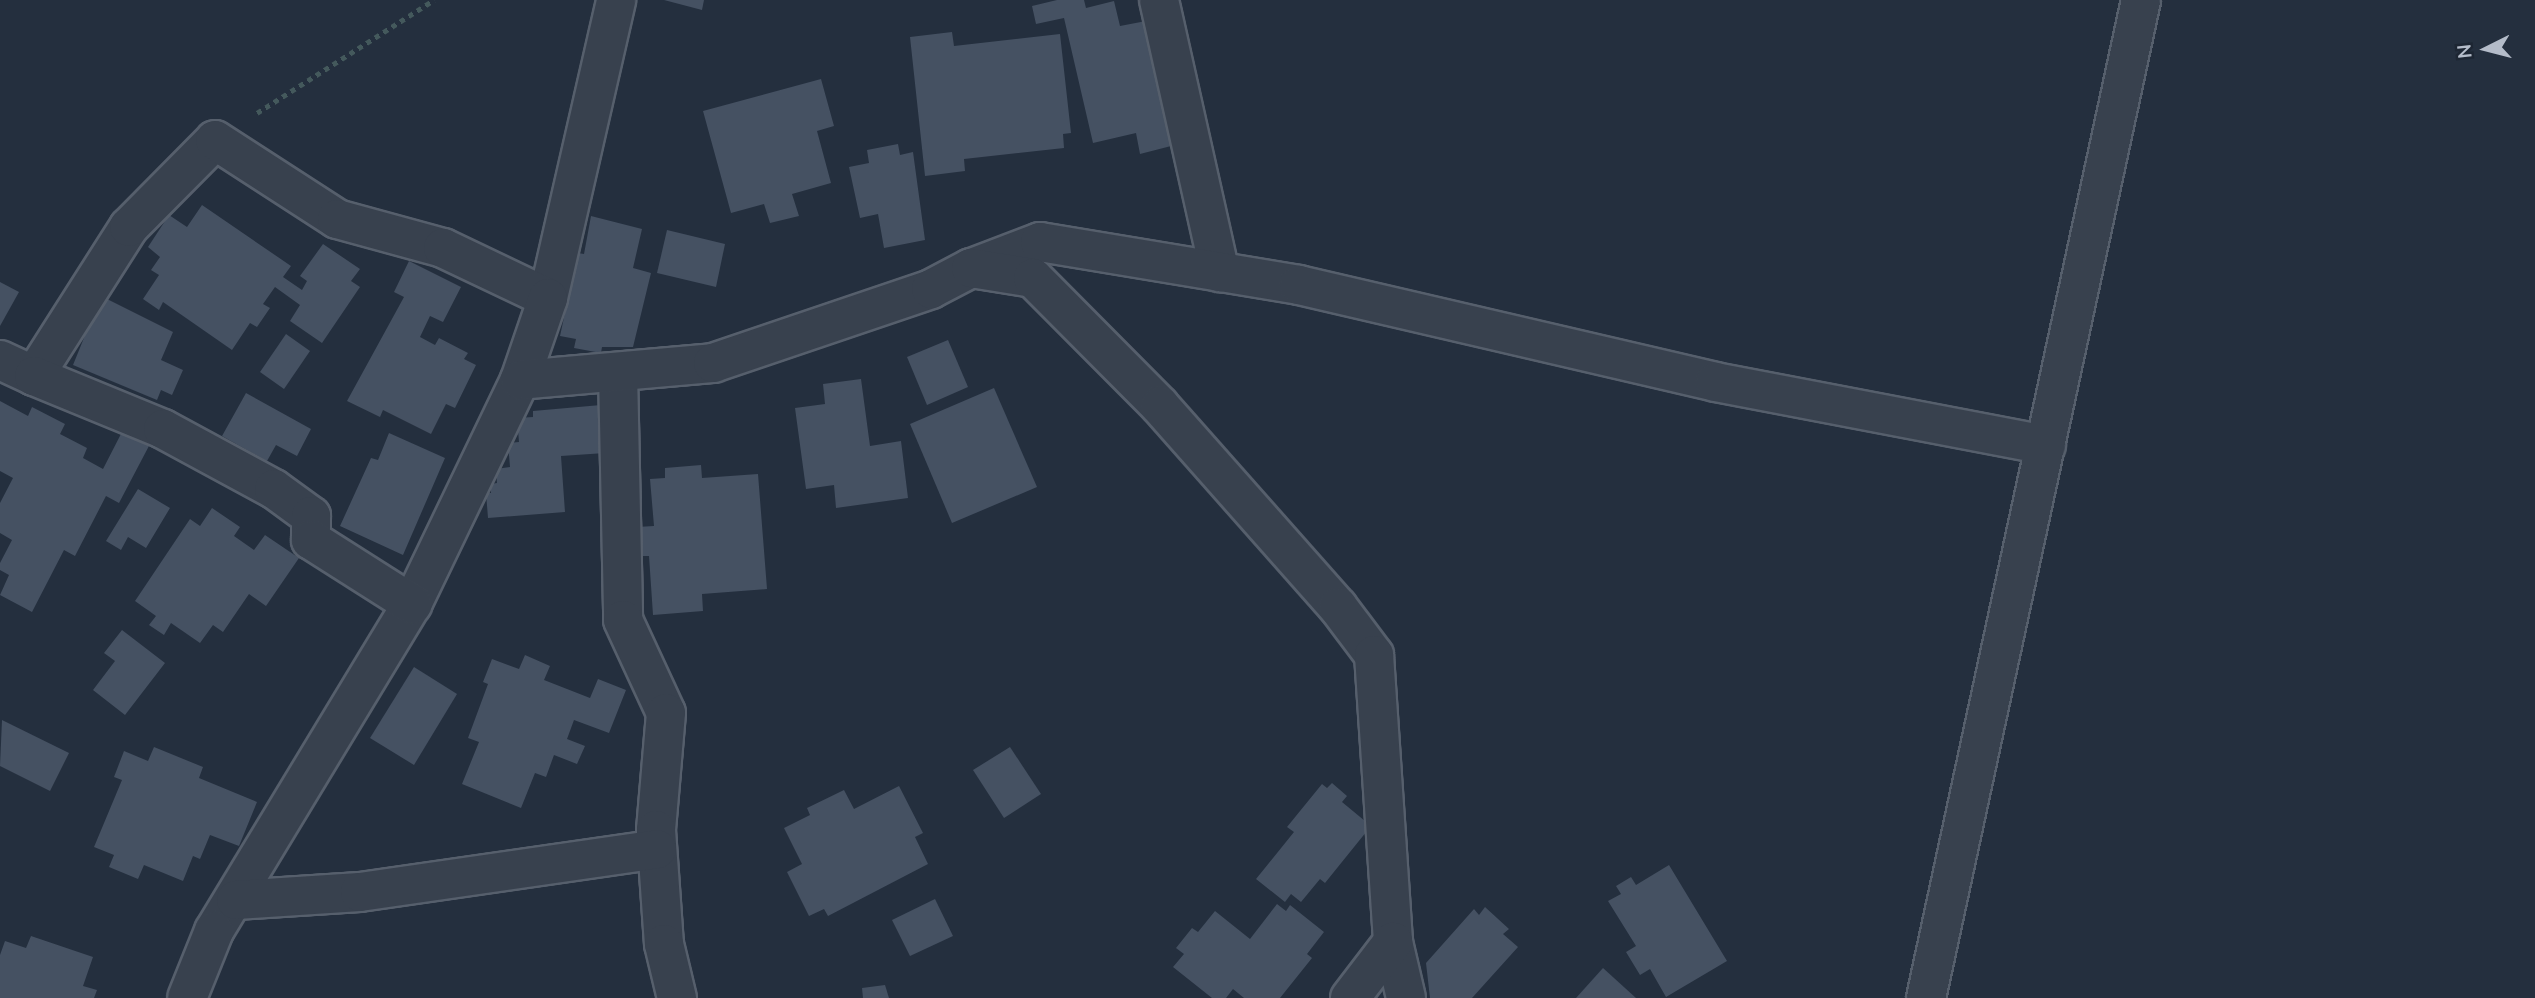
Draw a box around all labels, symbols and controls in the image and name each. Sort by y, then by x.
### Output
north arrow [2451,14,2521,84]
text: N [2451,43,2479,60]

